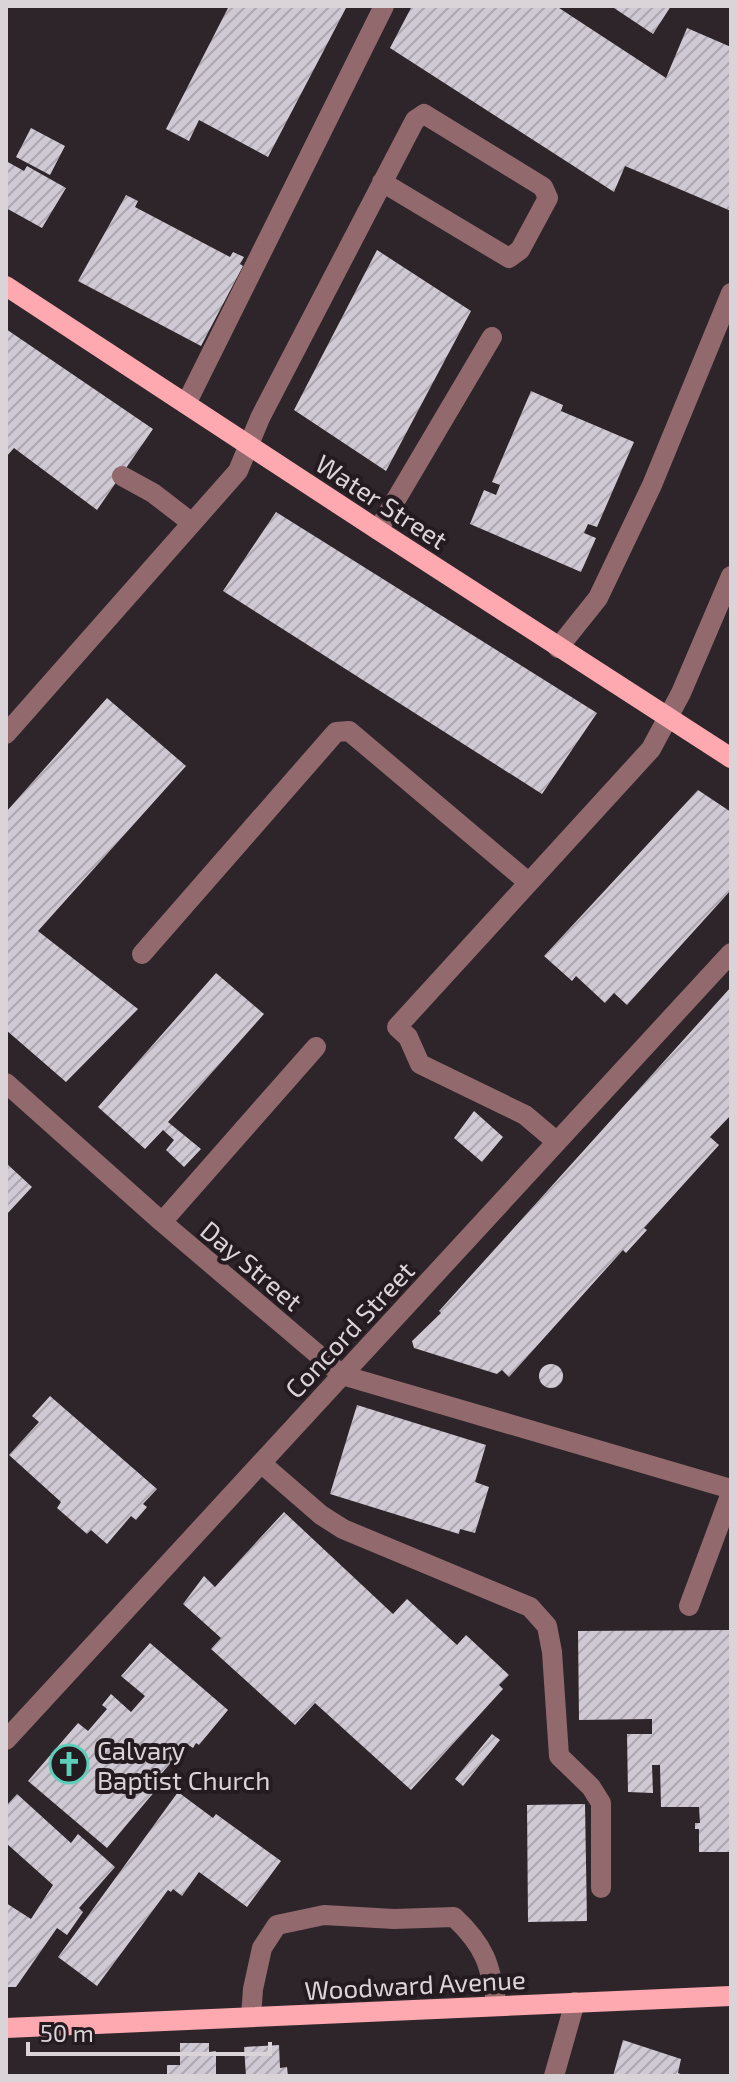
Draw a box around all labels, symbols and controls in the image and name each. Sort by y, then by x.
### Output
street label: Water Street [310,447,454,555]
street label: Day Street [195,1214,309,1316]
street label: Concord Street [278,1254,420,1404]
place label: Calvary Baptist Church [97,1734,270,1795]
church icon: Calvary Baptist Church [48,1743,90,1785]
street label: Woodward Avenue [304,1963,526,2005]
scale bar [28,2006,270,2056]
text: 50 m [40,2018,94,2047]

